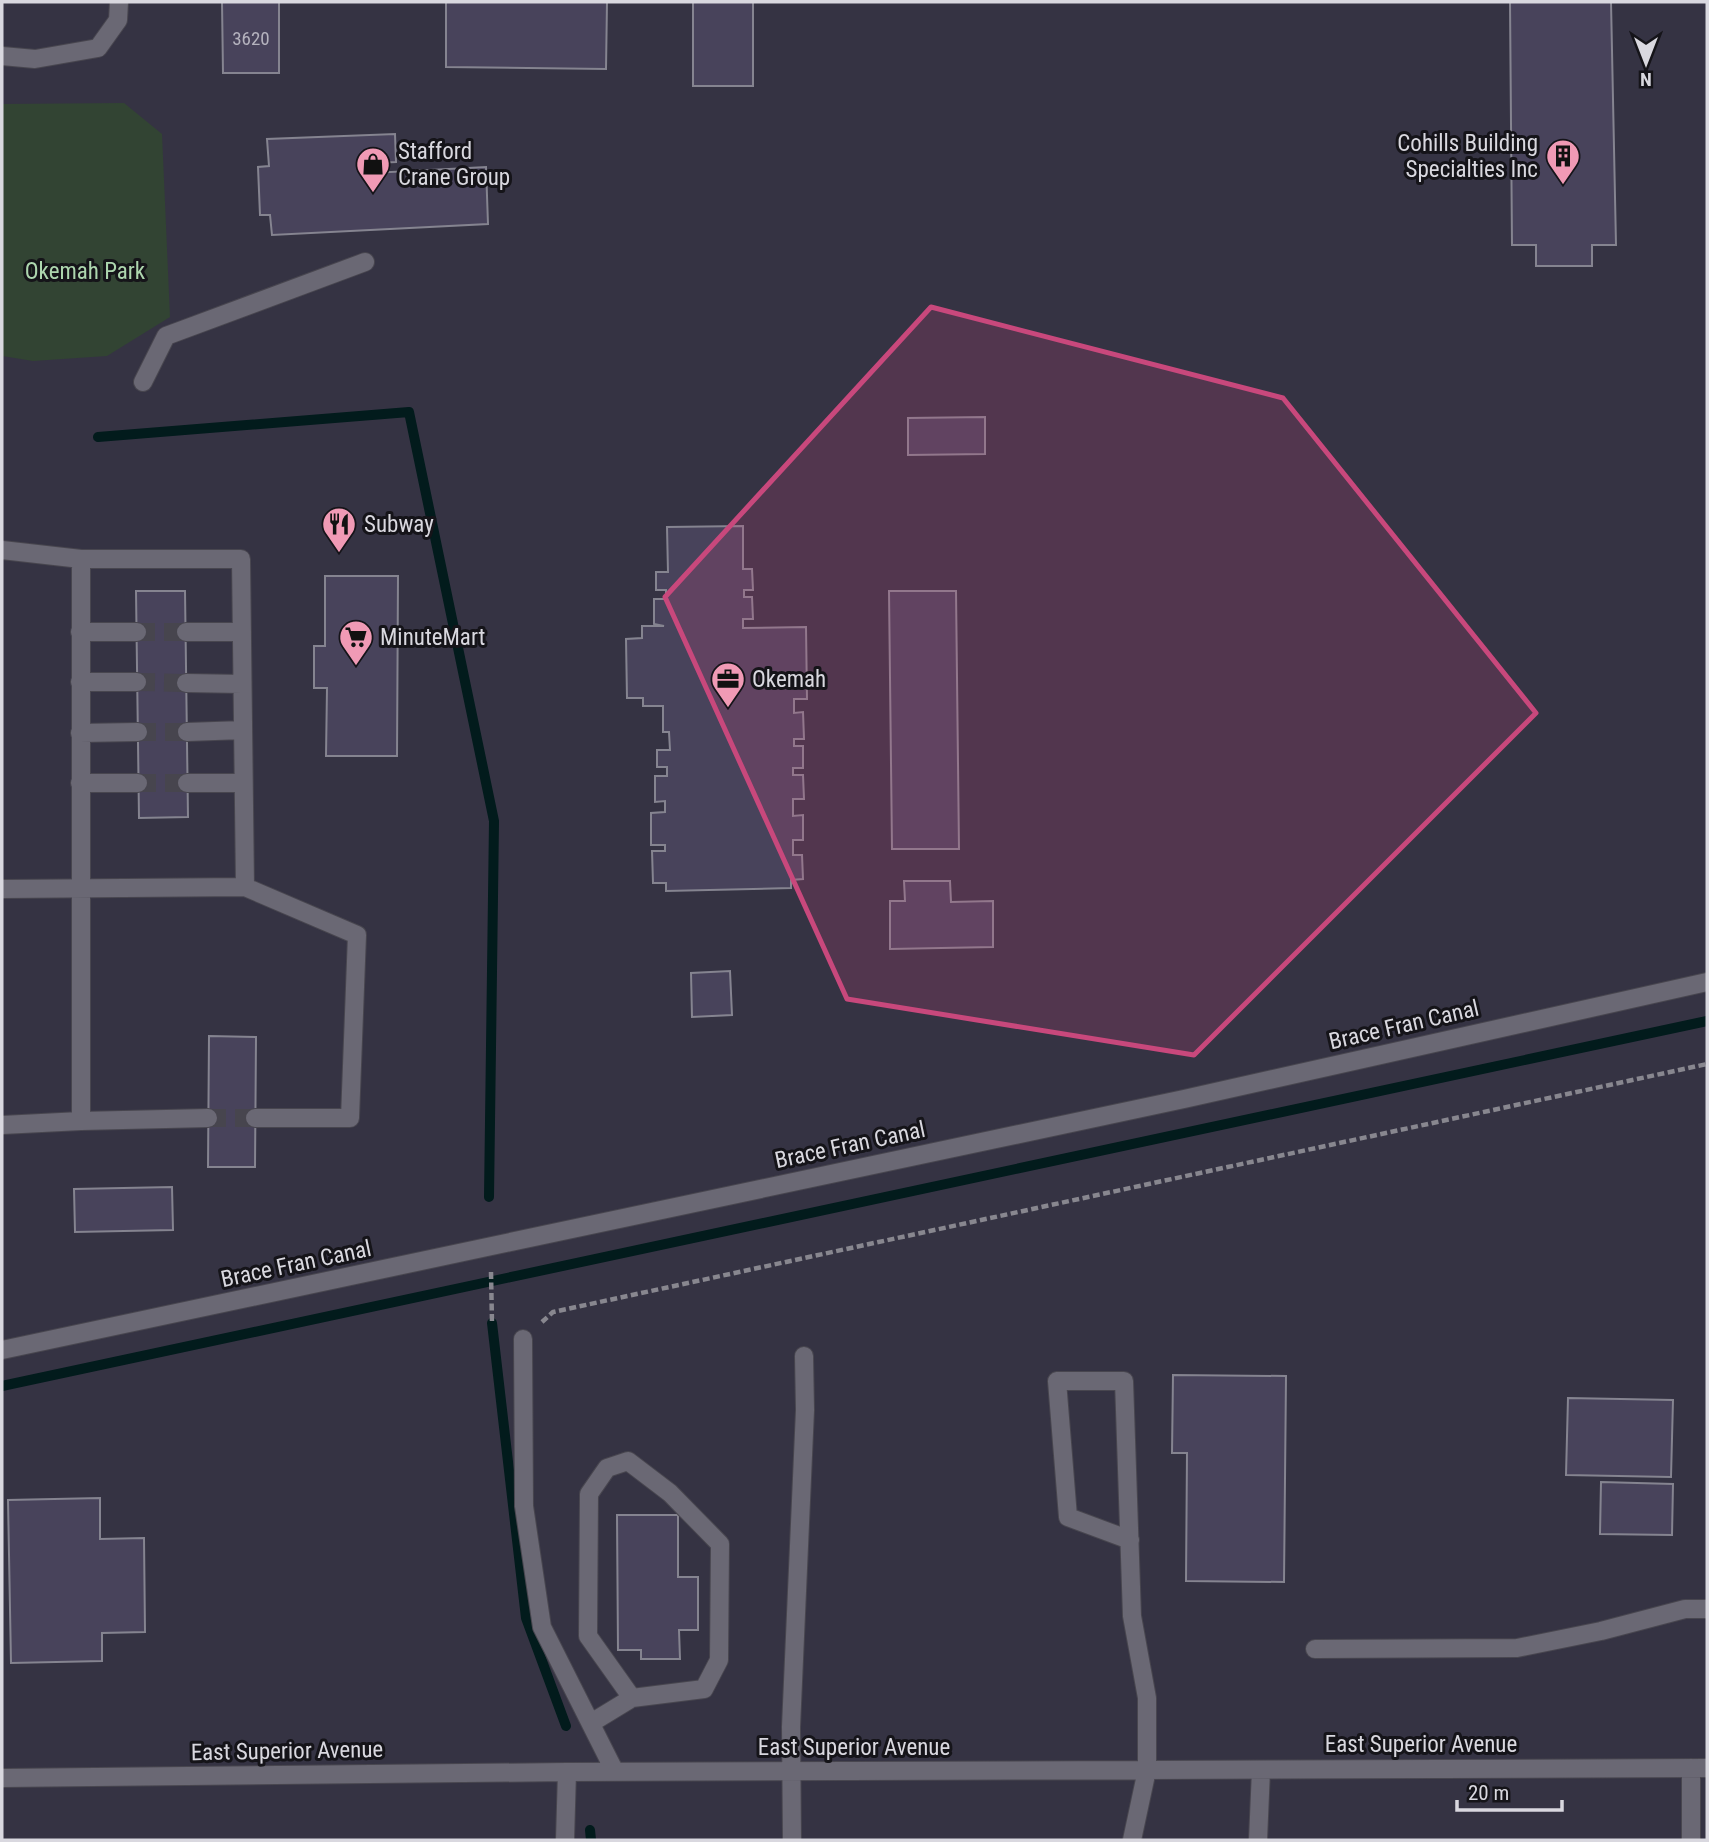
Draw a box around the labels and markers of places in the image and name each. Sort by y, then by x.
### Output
place label: Cohills Building Specialties Inc [1397,130,1538,183]
building icon: Cohills Building Specialties Inc [1544,137,1582,186]
place label: Stafford Crane Group [398,138,510,191]
shop icon: Stafford Crane Group [354,145,392,194]
restaurant icon: Subway [320,505,358,554]
place label: Subway [364,511,434,538]
supermarket icon: MinuteMart [337,618,375,667]
place label: MinuteMart [380,624,485,651]
office icon: Okemah [709,660,747,709]
place label: Okemah [752,666,826,693]

